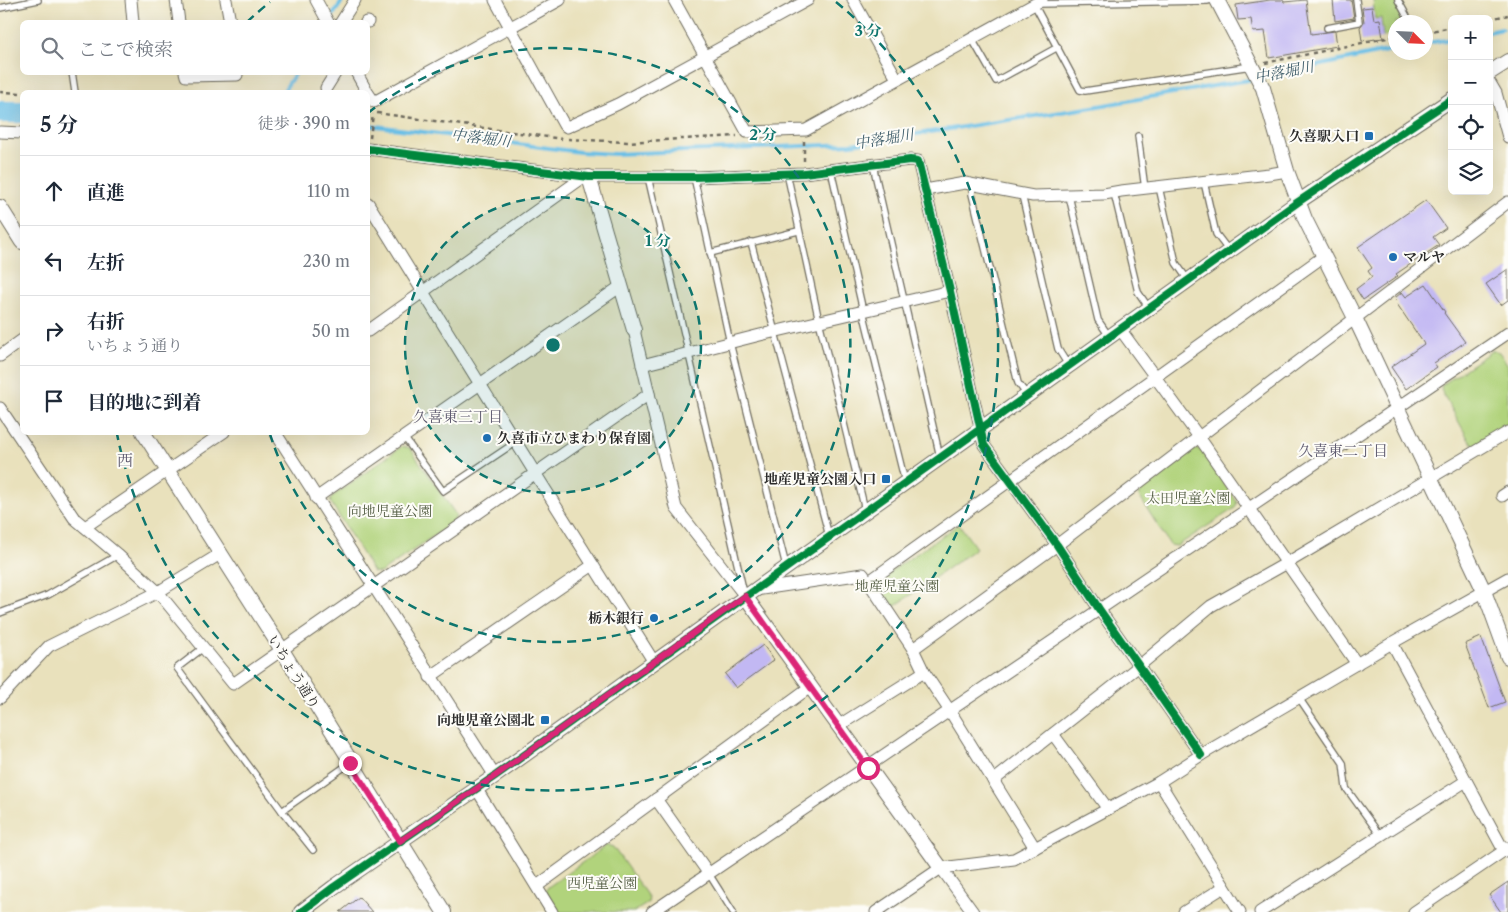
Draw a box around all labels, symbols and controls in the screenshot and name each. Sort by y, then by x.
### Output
north arrow [1388,15,1433,60]
map controls [1448,15,1493,195]
button: + [1448,15,1493,60]
search box [20,20,370,75]
text: 3 分 [854,21,882,40]
icon: search [38,34,66,62]
text: ここで検索 [78,38,173,61]
water label: 中落堀川 [1253,56,1317,87]
button: − [1448,60,1493,105]
button: locate [1448,105,1493,150]
text: 5 分 [40,112,78,137]
text: 徒歩 · 390 m [257,113,350,133]
water label: 中落堀川 [450,124,514,151]
water label: 中落堀川 [853,124,917,153]
text: 2 分 [749,125,777,144]
place label: 久喜駅入口 [1289,127,1359,145]
marker: 久喜駅入口 [1363,130,1375,142]
button: layers [1448,150,1493,195]
icon: ahead [40,177,68,205]
text: 直進 [87,181,125,204]
text: 110 m [307,181,350,201]
text: 1 分 [645,231,671,250]
icon: left [40,247,68,275]
place label: マルヤ [1403,248,1445,266]
text: 左折 [87,251,125,274]
text: 230 m [303,251,350,271]
marker: マルヤ [1387,251,1399,263]
text: 右折 [87,310,125,333]
icon: right [40,317,68,345]
text: 50 m [312,321,350,341]
text: いちょう通り [87,335,183,355]
centre of rings [544,336,562,354]
icon: arrive [40,387,68,415]
text: 目的地に到着 [87,391,201,414]
district label: 久喜東三丁目 [413,407,503,426]
place label: 久喜市立ひまわり保育園 [497,429,651,447]
marker: 久喜市立ひまわり保育園 [481,432,493,444]
district label: 久喜東二丁目 [1298,441,1388,460]
district label: 西 [117,450,133,470]
place label: 地産児童公園入口 [764,470,876,488]
marker: 地産児童公園入口 [880,473,892,485]
park label: 太田児童公園 [1146,489,1230,507]
park label: 向地児童公園 [348,502,432,520]
park label: 地産児童公園 [855,577,939,595]
place label: 栃木銀行 [588,609,644,627]
marker: 栃木銀行 [648,612,660,624]
street label: いちょう通り [264,632,324,712]
place label: 向地児童公園北 [437,711,535,729]
marker: 向地児童公園北 [539,714,551,726]
route end [339,752,362,775]
route start [857,757,880,780]
park label: 西児童公園 [567,874,637,892]

